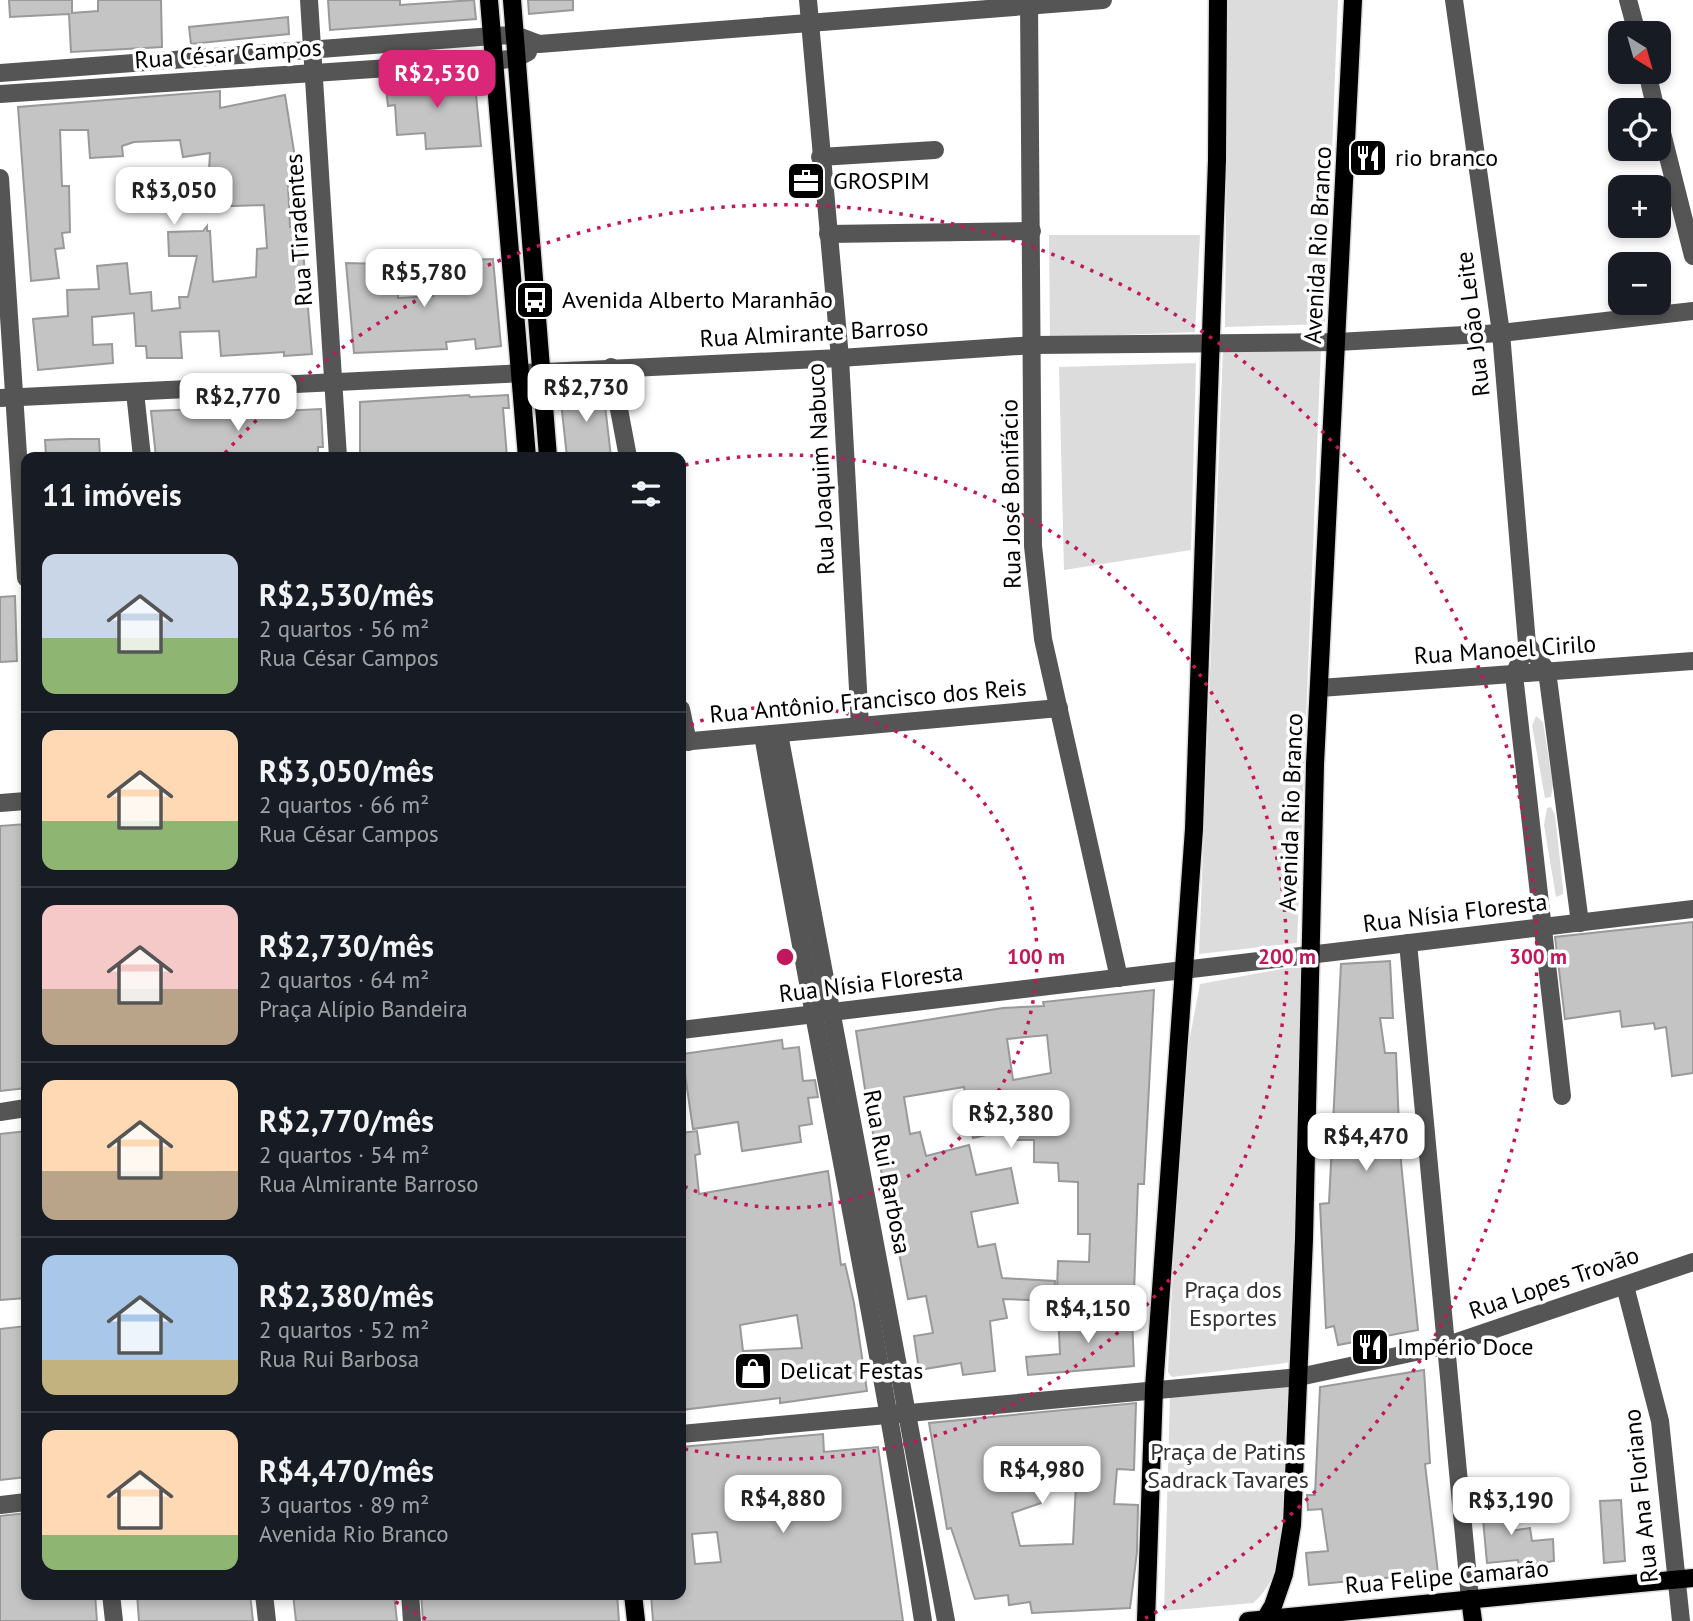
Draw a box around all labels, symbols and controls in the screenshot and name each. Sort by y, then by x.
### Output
north arrow [1608,21,1671,84]
map controls [1608,21,1671,315]
street label: Rua César Campos [133,31,323,76]
pin: R$2,530 [372,50,502,110]
text: R$2,530 [395,58,479,87]
button: locate [1608,98,1671,161]
restaurant icon: rio branco [1347,137,1389,179]
place label: rio branco [1395,142,1498,173]
street label: Avenida Rio Branco [1297,145,1338,345]
street label: Rua Tiradentes [278,153,319,307]
office icon: GROSPIM [785,160,827,202]
place label: GROSPIM [833,165,929,196]
pin: R$3,050 [109,168,239,227]
text: R$3,050 [132,175,216,204]
button: + [1608,175,1671,238]
pin: R$5,780 [359,250,489,309]
street label: Rua João Leite [1448,250,1497,398]
button: − [1608,252,1671,315]
text: R$5,780 [382,257,466,286]
bus stop icon: Avenida Alberto Maranhão [514,279,556,321]
place label: Avenida Alberto Maranhão [562,284,833,315]
street label: Rua Almirante Barroso [699,311,929,354]
street label: Rua Joaquim Nabuco [799,362,842,576]
pin: R$2,730 [521,364,651,424]
text: R$2,730 [544,372,628,401]
pin: R$2,770 [173,374,303,433]
text: R$2,770 [196,381,280,410]
street label: Rua José Bonifácio [993,399,1028,589]
text: 11 imóveis [42,475,182,514]
icon: filters [627,475,665,513]
text: R$2,530/mês [259,575,434,614]
icon: home [98,582,182,666]
text: 2 quartos · 56 m² [259,614,429,643]
street label: Rua Manoel Cirilo [1413,628,1597,671]
text: Rua César Campos [259,643,439,672]
street label: Rua Antônio Francisco dos Reis [708,671,1028,730]
street label: Avenida Rio Branco [1272,713,1309,911]
text: R$3,050/mês [259,751,434,790]
icon: home [98,758,182,842]
text: 2 quartos · 66 m² [259,790,429,819]
text: Rua César Campos [259,819,439,848]
street label: Rua Nísia Floresta [1361,886,1549,939]
text: R$2,730/mês [259,926,434,965]
icon: home [98,933,182,1017]
text: 100 m [1007,943,1065,970]
text: 200 m [1258,943,1316,970]
text: 300 m [1509,943,1567,970]
centre of rings [773,945,797,969]
street label: Rua Nísia Floresta [777,956,965,1009]
text: 2 quartos · 64 m² [259,965,429,994]
text: Praça Alípio Bandeira [259,994,468,1023]
street label: Rua Rui Barbosa [856,1087,919,1257]
pin: R$2,380 [946,1090,1076,1150]
text: R$2,380 [969,1098,1053,1127]
text: R$2,770/mês [259,1101,434,1140]
icon: home [98,1108,182,1192]
pin: R$4,470 [1301,1114,1431,1173]
text: R$4,470 [1324,1121,1408,1150]
text: 2 quartos · 54 m² [259,1140,429,1169]
text: Rua Almirante Barroso [259,1169,479,1198]
street label: Rua Lopes Trovão [1465,1239,1643,1326]
park label: Praça dos Esportes [1184,1274,1282,1333]
text: R$2,380/mês [259,1276,434,1315]
icon: home [98,1283,182,1367]
pin: R$4,150 [1023,1286,1153,1345]
text: R$4,150 [1046,1293,1130,1322]
text: 2 quartos · 52 m² [259,1315,429,1344]
restaurant icon: Império Doce [1349,1326,1391,1368]
place label: Império Doce [1397,1331,1534,1362]
text: Rua Rui Barbosa [259,1344,419,1373]
shop icon: Delicat Festas [732,1350,774,1392]
place label: Delicat Festas [780,1355,923,1386]
street label: Rua Ana Floriano [1616,1408,1665,1585]
park label: Praça de Patins Sadrack Tavares [1147,1436,1309,1495]
pin: R$4,980 [977,1446,1107,1506]
text: R$4,470/mês [259,1451,434,1490]
text: R$4,980 [1000,1454,1084,1483]
icon: home [98,1458,182,1542]
pin: R$4,880 [718,1476,848,1535]
pin: R$3,190 [1446,1478,1576,1537]
text: R$4,880 [741,1483,825,1512]
text: R$3,190 [1469,1485,1553,1514]
text: 3 quartos · 89 m² [259,1490,429,1519]
text: Avenida Rio Branco [259,1519,449,1548]
street label: Rua Felipe Camarão [1344,1552,1550,1601]

